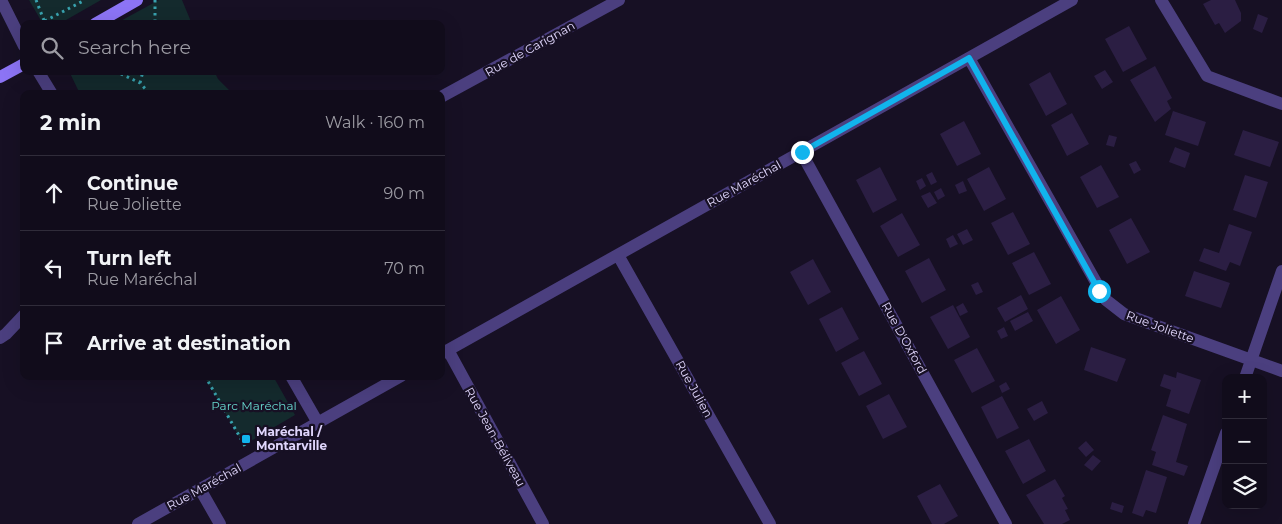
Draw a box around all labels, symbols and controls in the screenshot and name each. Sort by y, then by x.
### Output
street label: Rue de Carignan [482,18,577,80]
search box [20,20,445,75]
icon: search [38,34,66,62]
text: Search here [78,36,191,59]
text: 2 min [40,110,101,135]
text: Walk · 160 m [325,113,425,132]
route end [791,141,814,164]
street label: Rue Maréchal [704,157,784,210]
text: Continue [87,172,178,195]
icon: ahead [40,179,68,207]
text: 90 m [383,184,425,203]
text: Rue Joliette [87,195,182,214]
text: Turn left [87,247,172,270]
icon: left [40,254,68,282]
text: 70 m [384,259,425,278]
text: Rue Maréchal [87,270,197,289]
route start [1088,280,1111,303]
street label: Rue D'Oxford [879,299,930,376]
street label: Rue Joliette [1124,307,1196,346]
icon: arrive [40,329,68,357]
text: Arrive at destination [87,332,291,355]
street label: Rue Julien [673,358,716,420]
map controls [1222,374,1267,509]
button: + [1222,374,1267,419]
street label: Rue Jean-Béliveau [462,384,529,489]
park label: Parc Maréchal [211,398,297,413]
button: − [1222,419,1267,464]
place label: Maréchal / Montarville [256,424,327,453]
marker: Maréchal / Montarville [240,433,252,445]
street label: Rue Maréchal [164,460,244,513]
button: layers [1222,464,1267,509]

